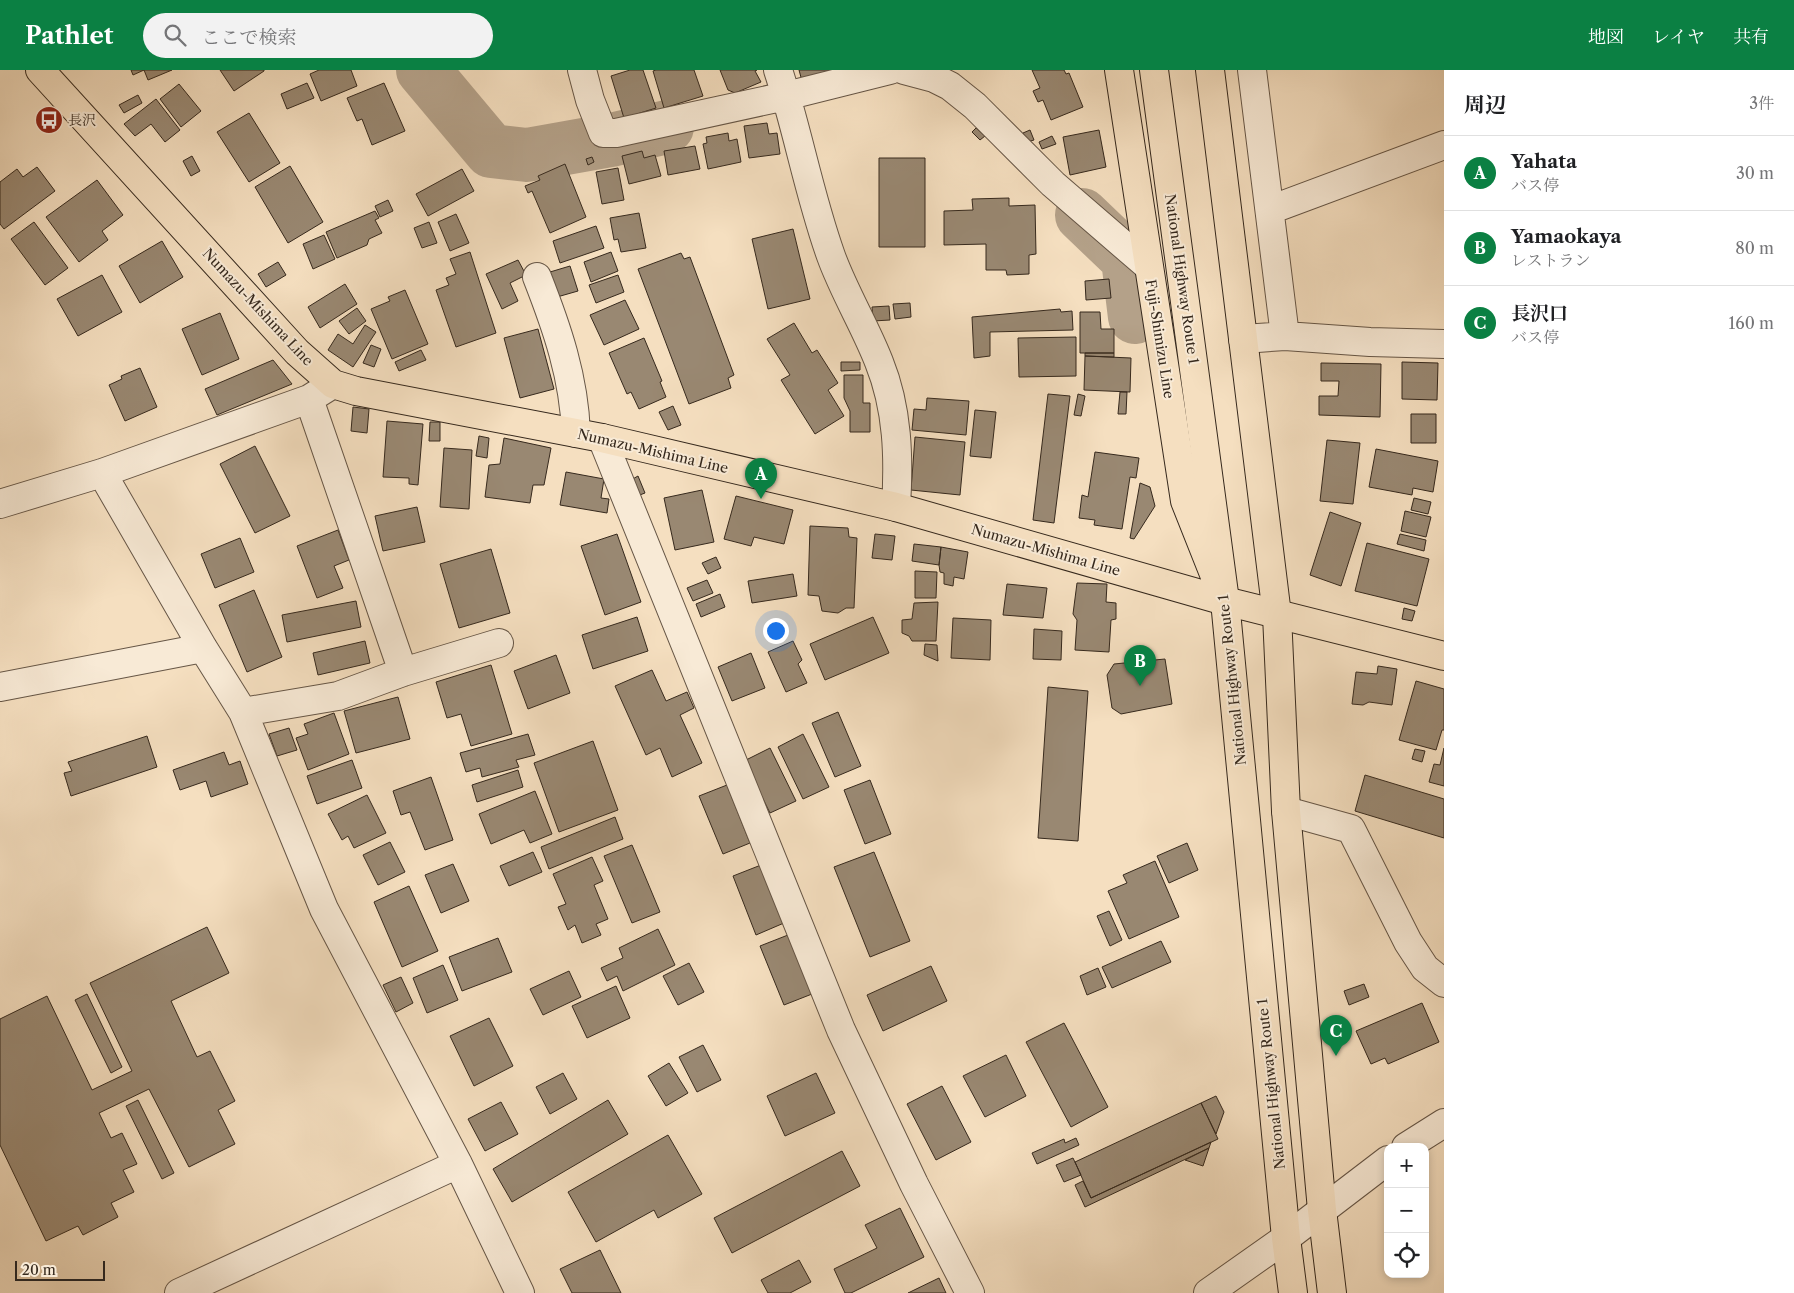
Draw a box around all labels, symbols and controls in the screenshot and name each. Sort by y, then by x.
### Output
search box [143,13,493,58]
text: Pathlet [25,21,113,50]
icon: search [161,21,189,49]
text: ここで検索 [201,26,296,49]
text: 地図 [1588,26,1624,48]
text: レイヤ [1652,26,1705,48]
text: 共有 [1733,26,1769,48]
text: 周辺 [1464,92,1506,117]
text: 3件 [1749,93,1774,113]
bus stop icon: 長沢 [34,105,64,135]
place label: 長沢 [68,111,96,129]
text: Yahata [1511,150,1577,173]
text: A [1474,163,1486,183]
text: 30 m [1736,163,1774,183]
text: バス停 [1511,175,1559,195]
street label: National Highway Route 1 [1161,193,1203,365]
text: Yamaokaya [1511,225,1622,248]
text: B [1474,238,1486,258]
text: 80 m [1735,238,1774,258]
street label: Numazu-Mishima Line [199,245,317,370]
text: レストラン [1511,250,1591,270]
street label: Fuji-Shimizu Line [1142,278,1178,400]
text: 長沢口 [1511,302,1568,325]
text: C [1474,313,1486,333]
text: 160 m [1729,313,1774,333]
text: バス停 [1511,327,1559,347]
street label: Numazu-Mishima Line [576,425,730,477]
pin: A [745,458,777,499]
street label: Numazu-Mishima Line [970,520,1123,580]
street label: National Highway Route 1 [1214,594,1250,766]
your location [763,618,789,644]
pin: B [1124,645,1156,686]
street label: National Highway Route 1 [1253,998,1289,1170]
pin: C [1320,1015,1352,1056]
map controls [1384,1143,1429,1278]
button: + [1384,1143,1429,1188]
button: − [1384,1188,1429,1233]
button: locate [1384,1233,1429,1278]
scale bar [15,1258,105,1281]
text: 20 m [22,1261,56,1279]

